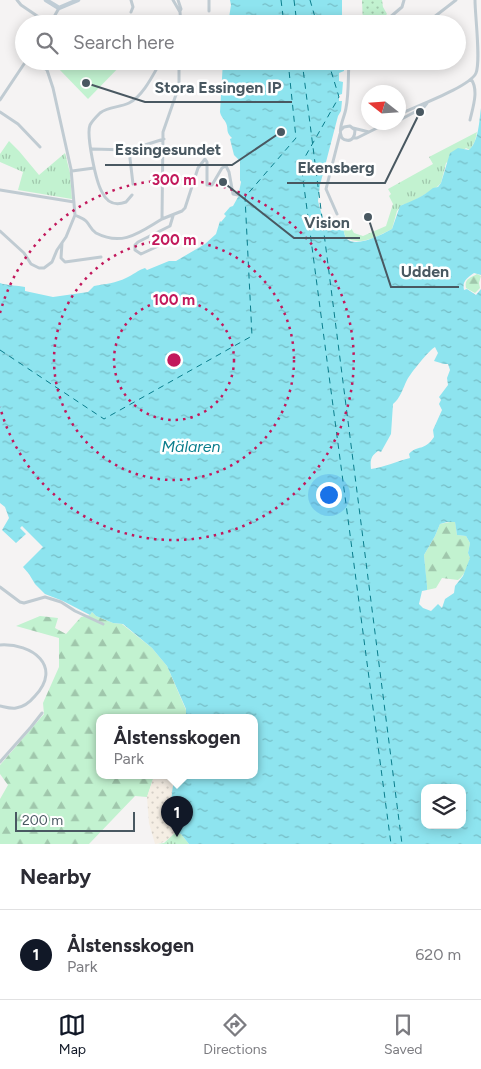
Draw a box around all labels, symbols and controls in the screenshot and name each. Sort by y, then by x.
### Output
search box [15,15,466,70]
icon: search [33,29,61,57]
text: Search here [73,31,175,54]
callout: Stora Essingen IP [145,71,292,102]
text: Stora Essingen IP [155,78,282,97]
north arrow [361,85,406,130]
callout: Essingesundet [105,134,232,165]
text: Essingesundet [115,140,221,159]
callout: Ekensberg [287,152,385,183]
text: Ekensberg [297,158,375,177]
text: 300 m [152,171,196,189]
callout: Vision [294,207,360,238]
text: Vision [304,213,350,232]
text: 200 m [152,231,196,249]
callout: Udden [391,256,459,287]
text: Udden [401,262,449,281]
text: 100 m [153,291,195,309]
centre of rings [165,351,183,369]
water label: Mälaren [162,437,221,456]
your location [316,482,342,508]
popup [96,714,258,779]
text: Ålstensskogen [113,726,241,749]
text: Park [113,749,144,768]
map controls [421,784,466,829]
button: layers [421,784,466,829]
pin: 1 [161,796,193,837]
scale bar [15,809,135,832]
text: 200 m [22,812,63,829]
text: Nearby [20,864,91,889]
text: Ålstensskogen [67,934,194,957]
text: 1 [33,945,39,964]
text: 620 m [415,945,461,964]
text: Park [67,957,97,976]
tab: Map [58,1011,86,1058]
tab: Directions [203,1011,267,1058]
tab: Saved [384,1011,423,1058]

